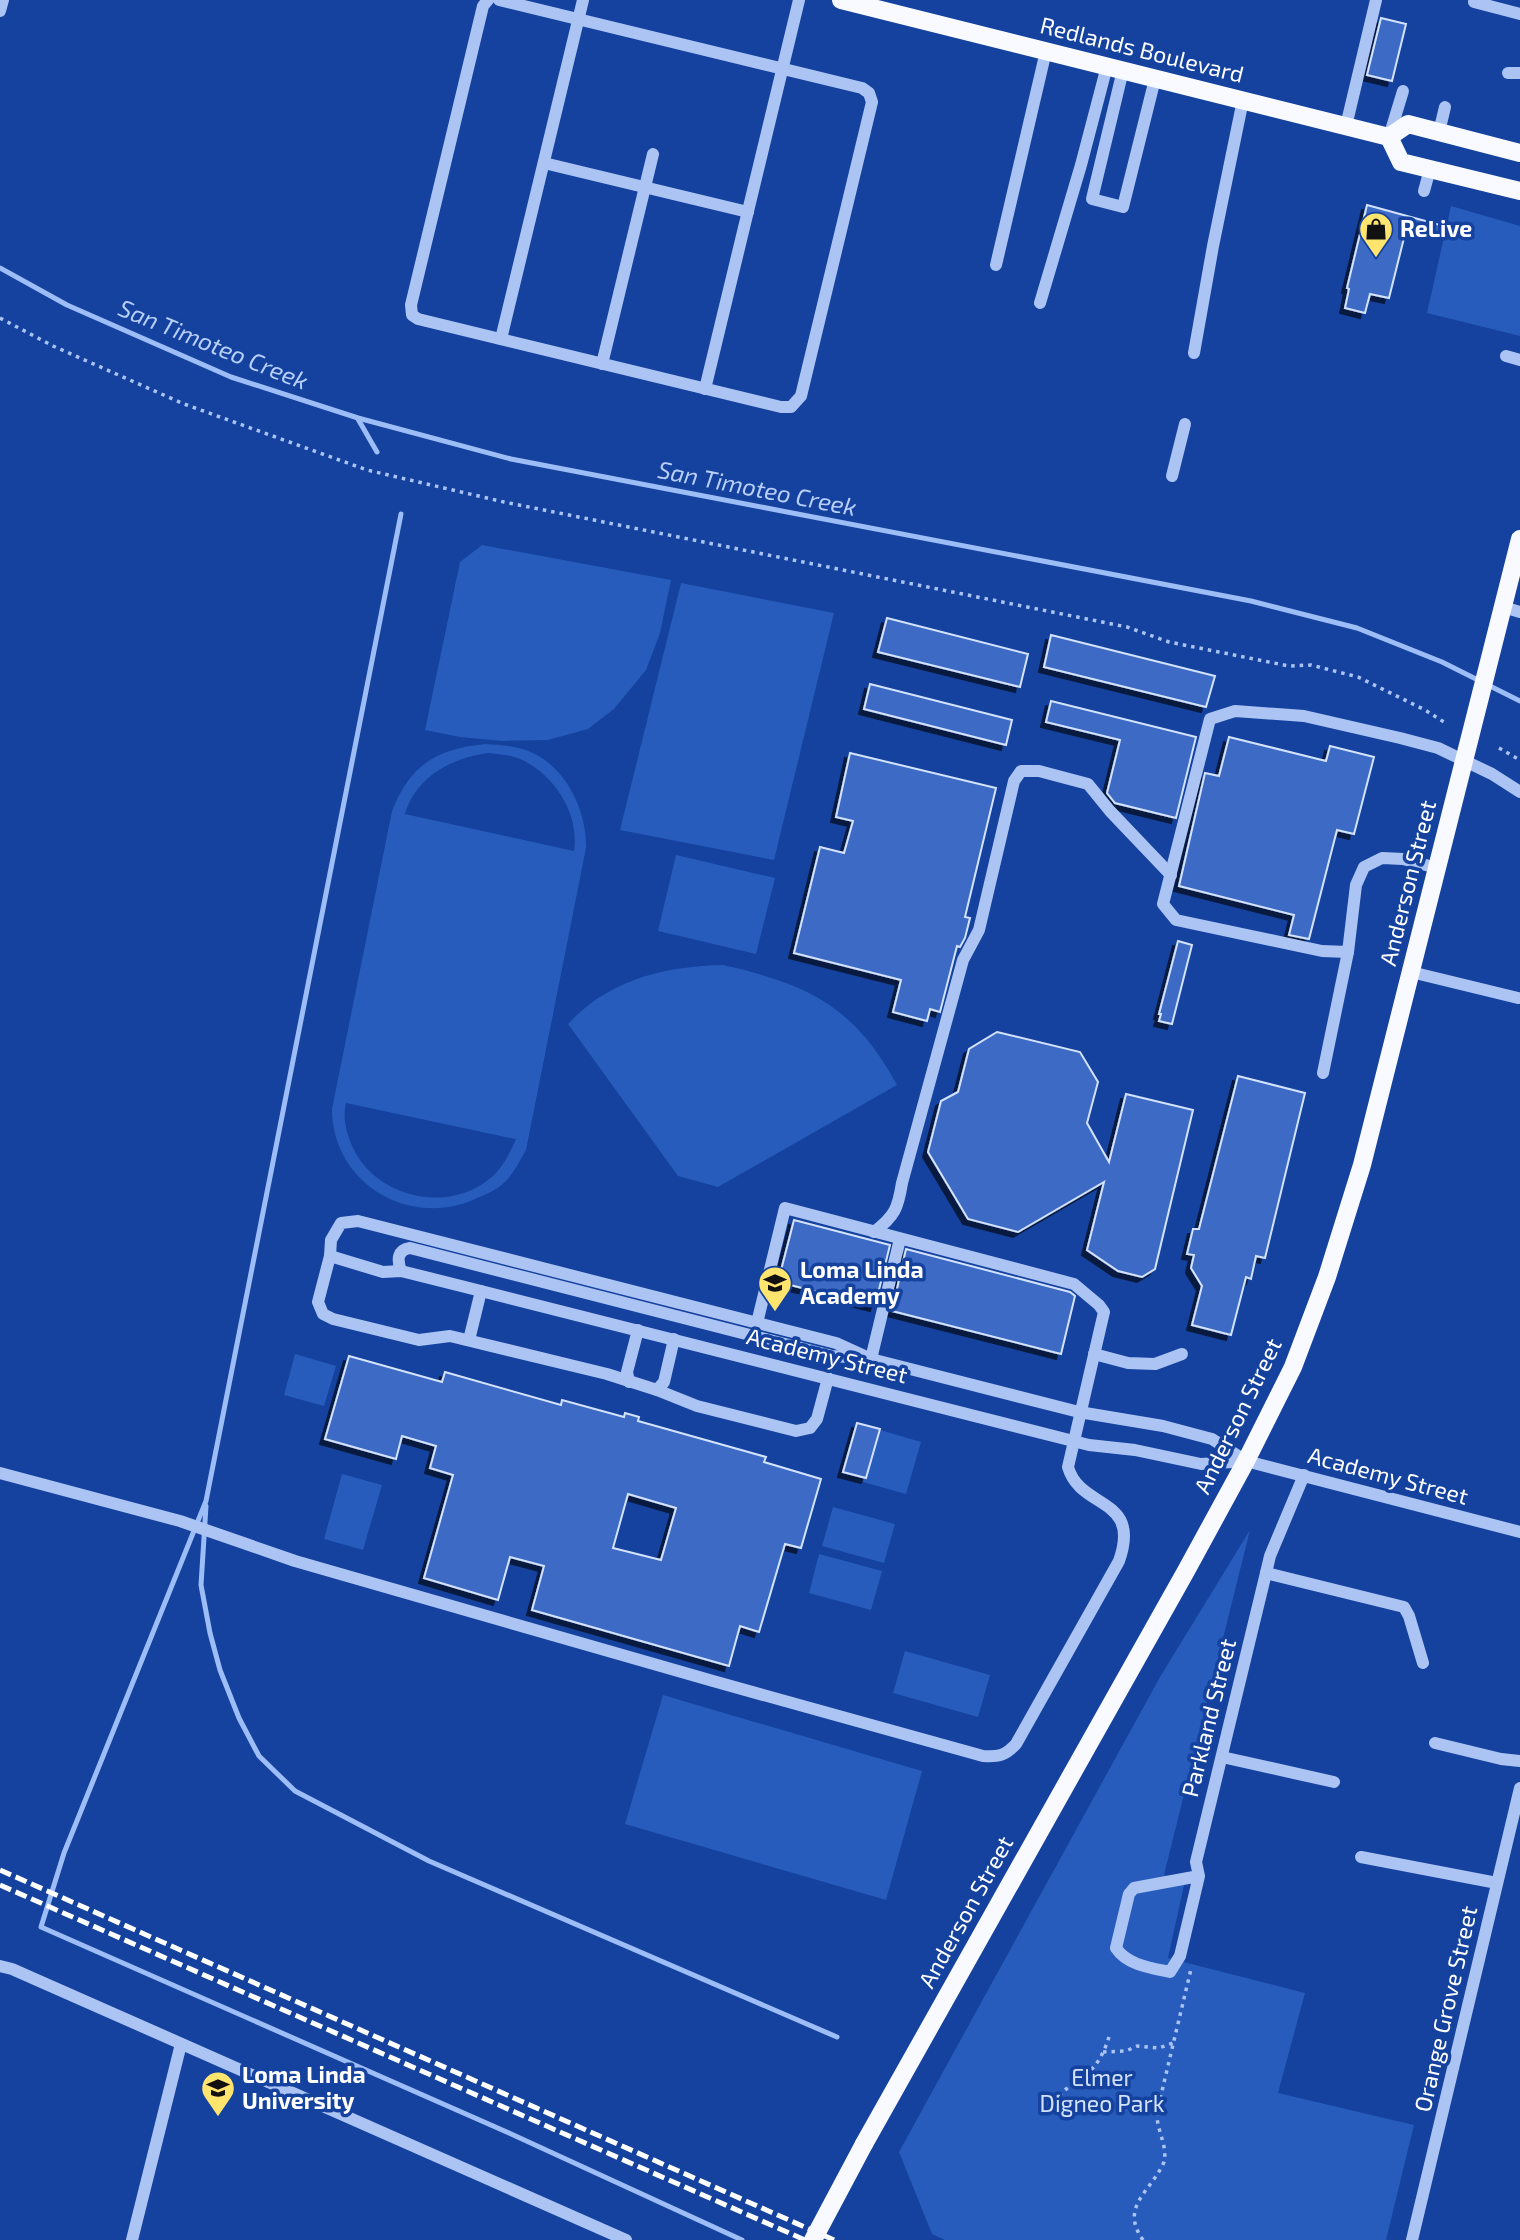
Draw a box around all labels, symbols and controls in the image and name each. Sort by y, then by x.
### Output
street label: Redlands Boulevard [1038,10,1247,88]
shop icon: ReLive [1357,210,1395,259]
place label: ReLive [1400,214,1472,242]
water label: San Timoteo Creek [115,292,313,395]
water label: San Timoteo Creek [655,454,859,521]
street label: Anderson Street [1373,797,1441,968]
place label: Loma Linda Academy [800,1255,924,1309]
school or university icon: Loma Linda Academy [756,1264,794,1313]
street label: Academy Street [744,1322,911,1389]
street label: Anderson Street [1187,1333,1287,1498]
street label: Academy Street [1305,1440,1472,1510]
street label: Parkland Street [1175,1636,1241,1800]
street label: Anderson Street [912,1830,1019,1992]
street label: Orange Grove Street [1408,1903,1482,2114]
place label: Loma Linda University [242,2060,366,2114]
park label: Elmer Digneo Park [1040,2063,1165,2117]
school or university icon: Loma Linda University [199,2069,237,2118]

